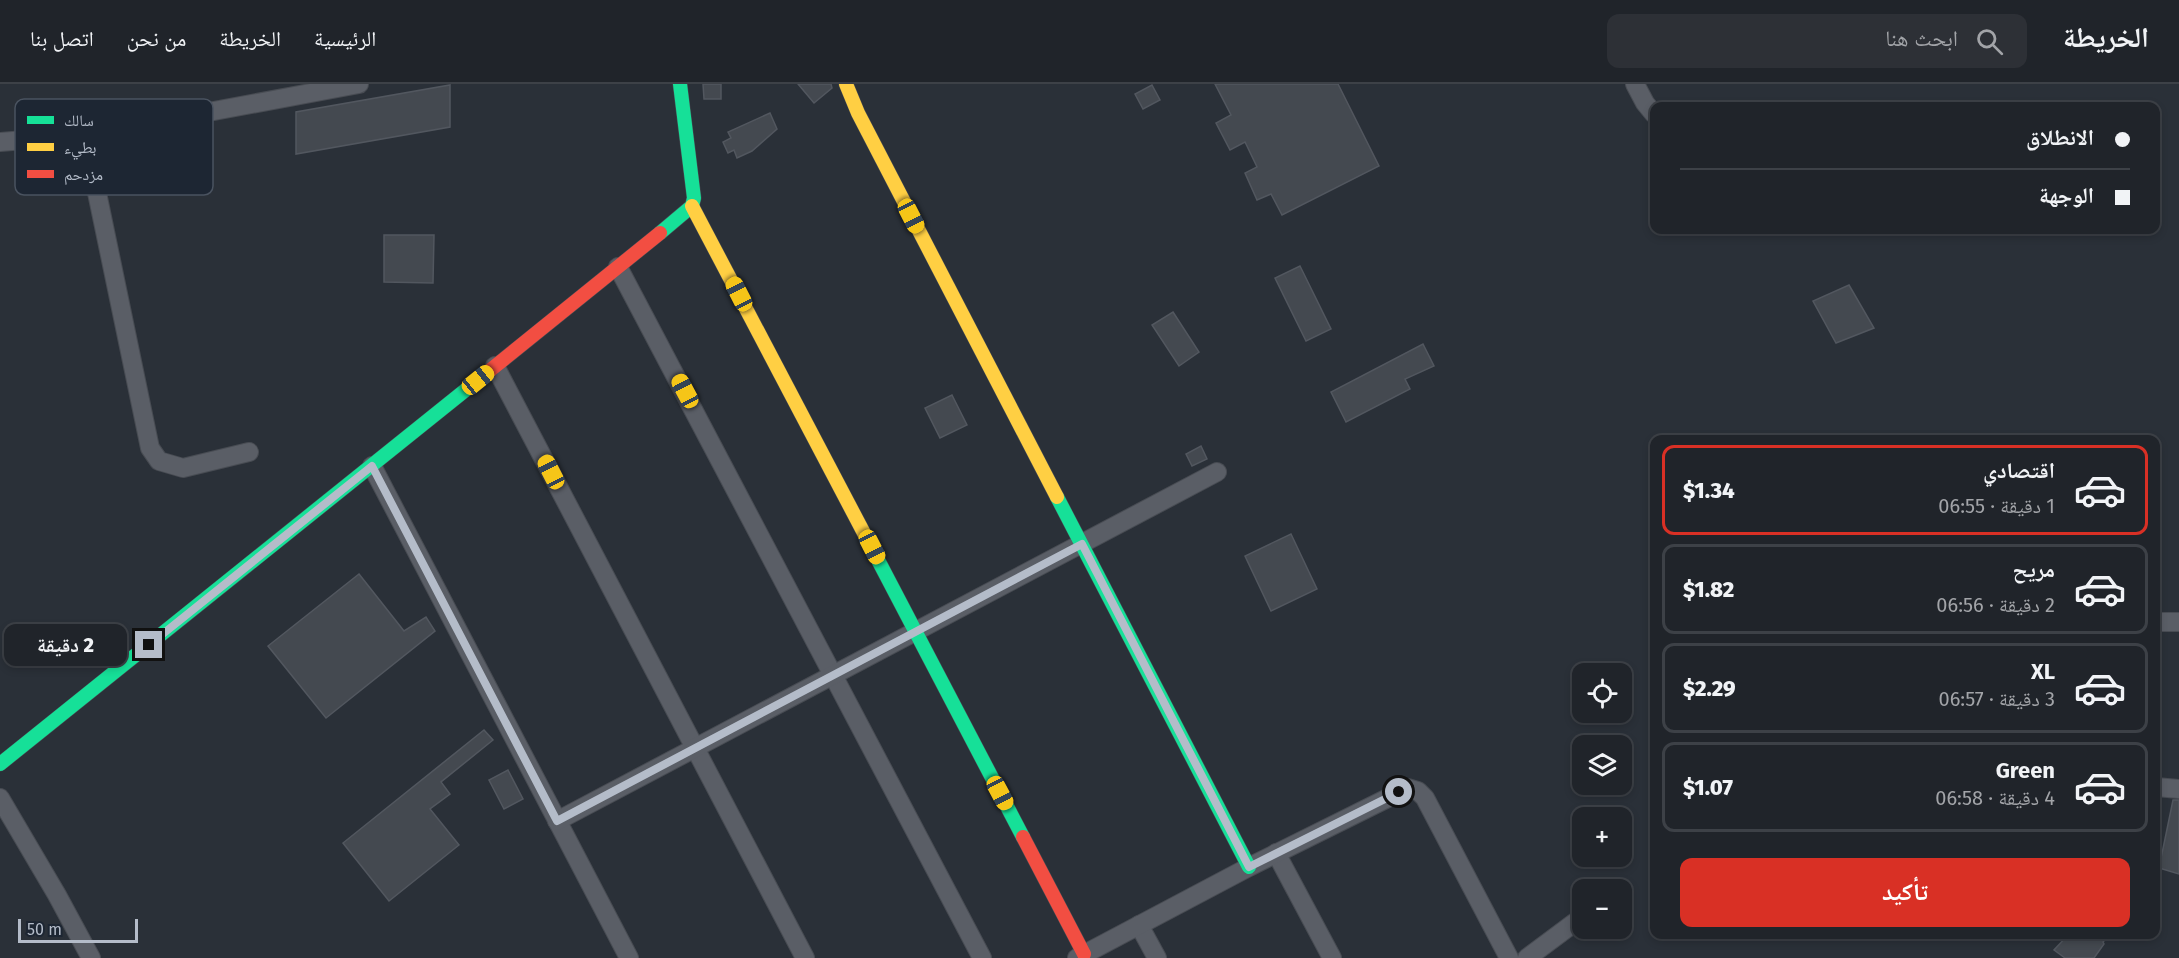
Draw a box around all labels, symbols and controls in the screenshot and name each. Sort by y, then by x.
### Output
search box [1607,14,2027,68]
text: الخريطة [2063,21,2149,54]
text: ابحث هنا [1885,25,1958,52]
icon: search [1973,25,2006,58]
text: اتصل بنا [30,26,94,52]
text: من نحن [127,26,186,52]
text: الخريطة [219,26,281,52]
text: الرئيسية [314,26,376,52]
legend [15,99,213,195]
text: سالك [64,111,94,130]
text: الانطلاق [2026,124,2094,151]
text: بطيء [64,138,96,160]
text: مزدحم [64,165,103,185]
text: الوجهة [2039,182,2094,209]
car [895,196,927,236]
car [723,274,755,314]
car [458,362,498,398]
car [669,371,701,411]
car [535,452,567,492]
text: اقتصادي [1983,457,2055,484]
icon: car [2073,463,2127,517]
text: $1.34 [1683,477,1735,504]
text: 1 دقيقة · 06:55 [1938,494,2055,518]
car [856,527,888,567]
text: مريح [2012,556,2055,583]
icon: car [2073,562,2127,616]
text: $1.82 [1683,576,1734,603]
text: 2 دقيقة · 06:56 [1936,593,2055,617]
callout: 2 دقيقة [5,624,128,666]
route end [135,631,162,658]
text: 2 دقيقة [37,633,94,657]
text: XL [2031,658,2055,685]
icon: car [2073,661,2127,715]
map controls [1572,663,1632,939]
button: locate [1572,663,1632,723]
text: $2.29 [1683,675,1736,702]
text: 3 دقيقة · 06:57 [1939,687,2055,711]
button: layers [1572,735,1632,795]
text: Green [1996,757,2055,784]
icon: car [2073,760,2127,814]
car [984,773,1016,813]
text: $1.07 [1683,774,1733,801]
route start [1385,778,1412,805]
text: 4 دقيقة · 06:58 [1935,786,2055,810]
button: + [1572,807,1632,867]
button: تأكيد [1680,858,2130,927]
button: − [1572,879,1632,939]
scale bar [18,916,138,944]
text: 50 m [27,920,62,939]

